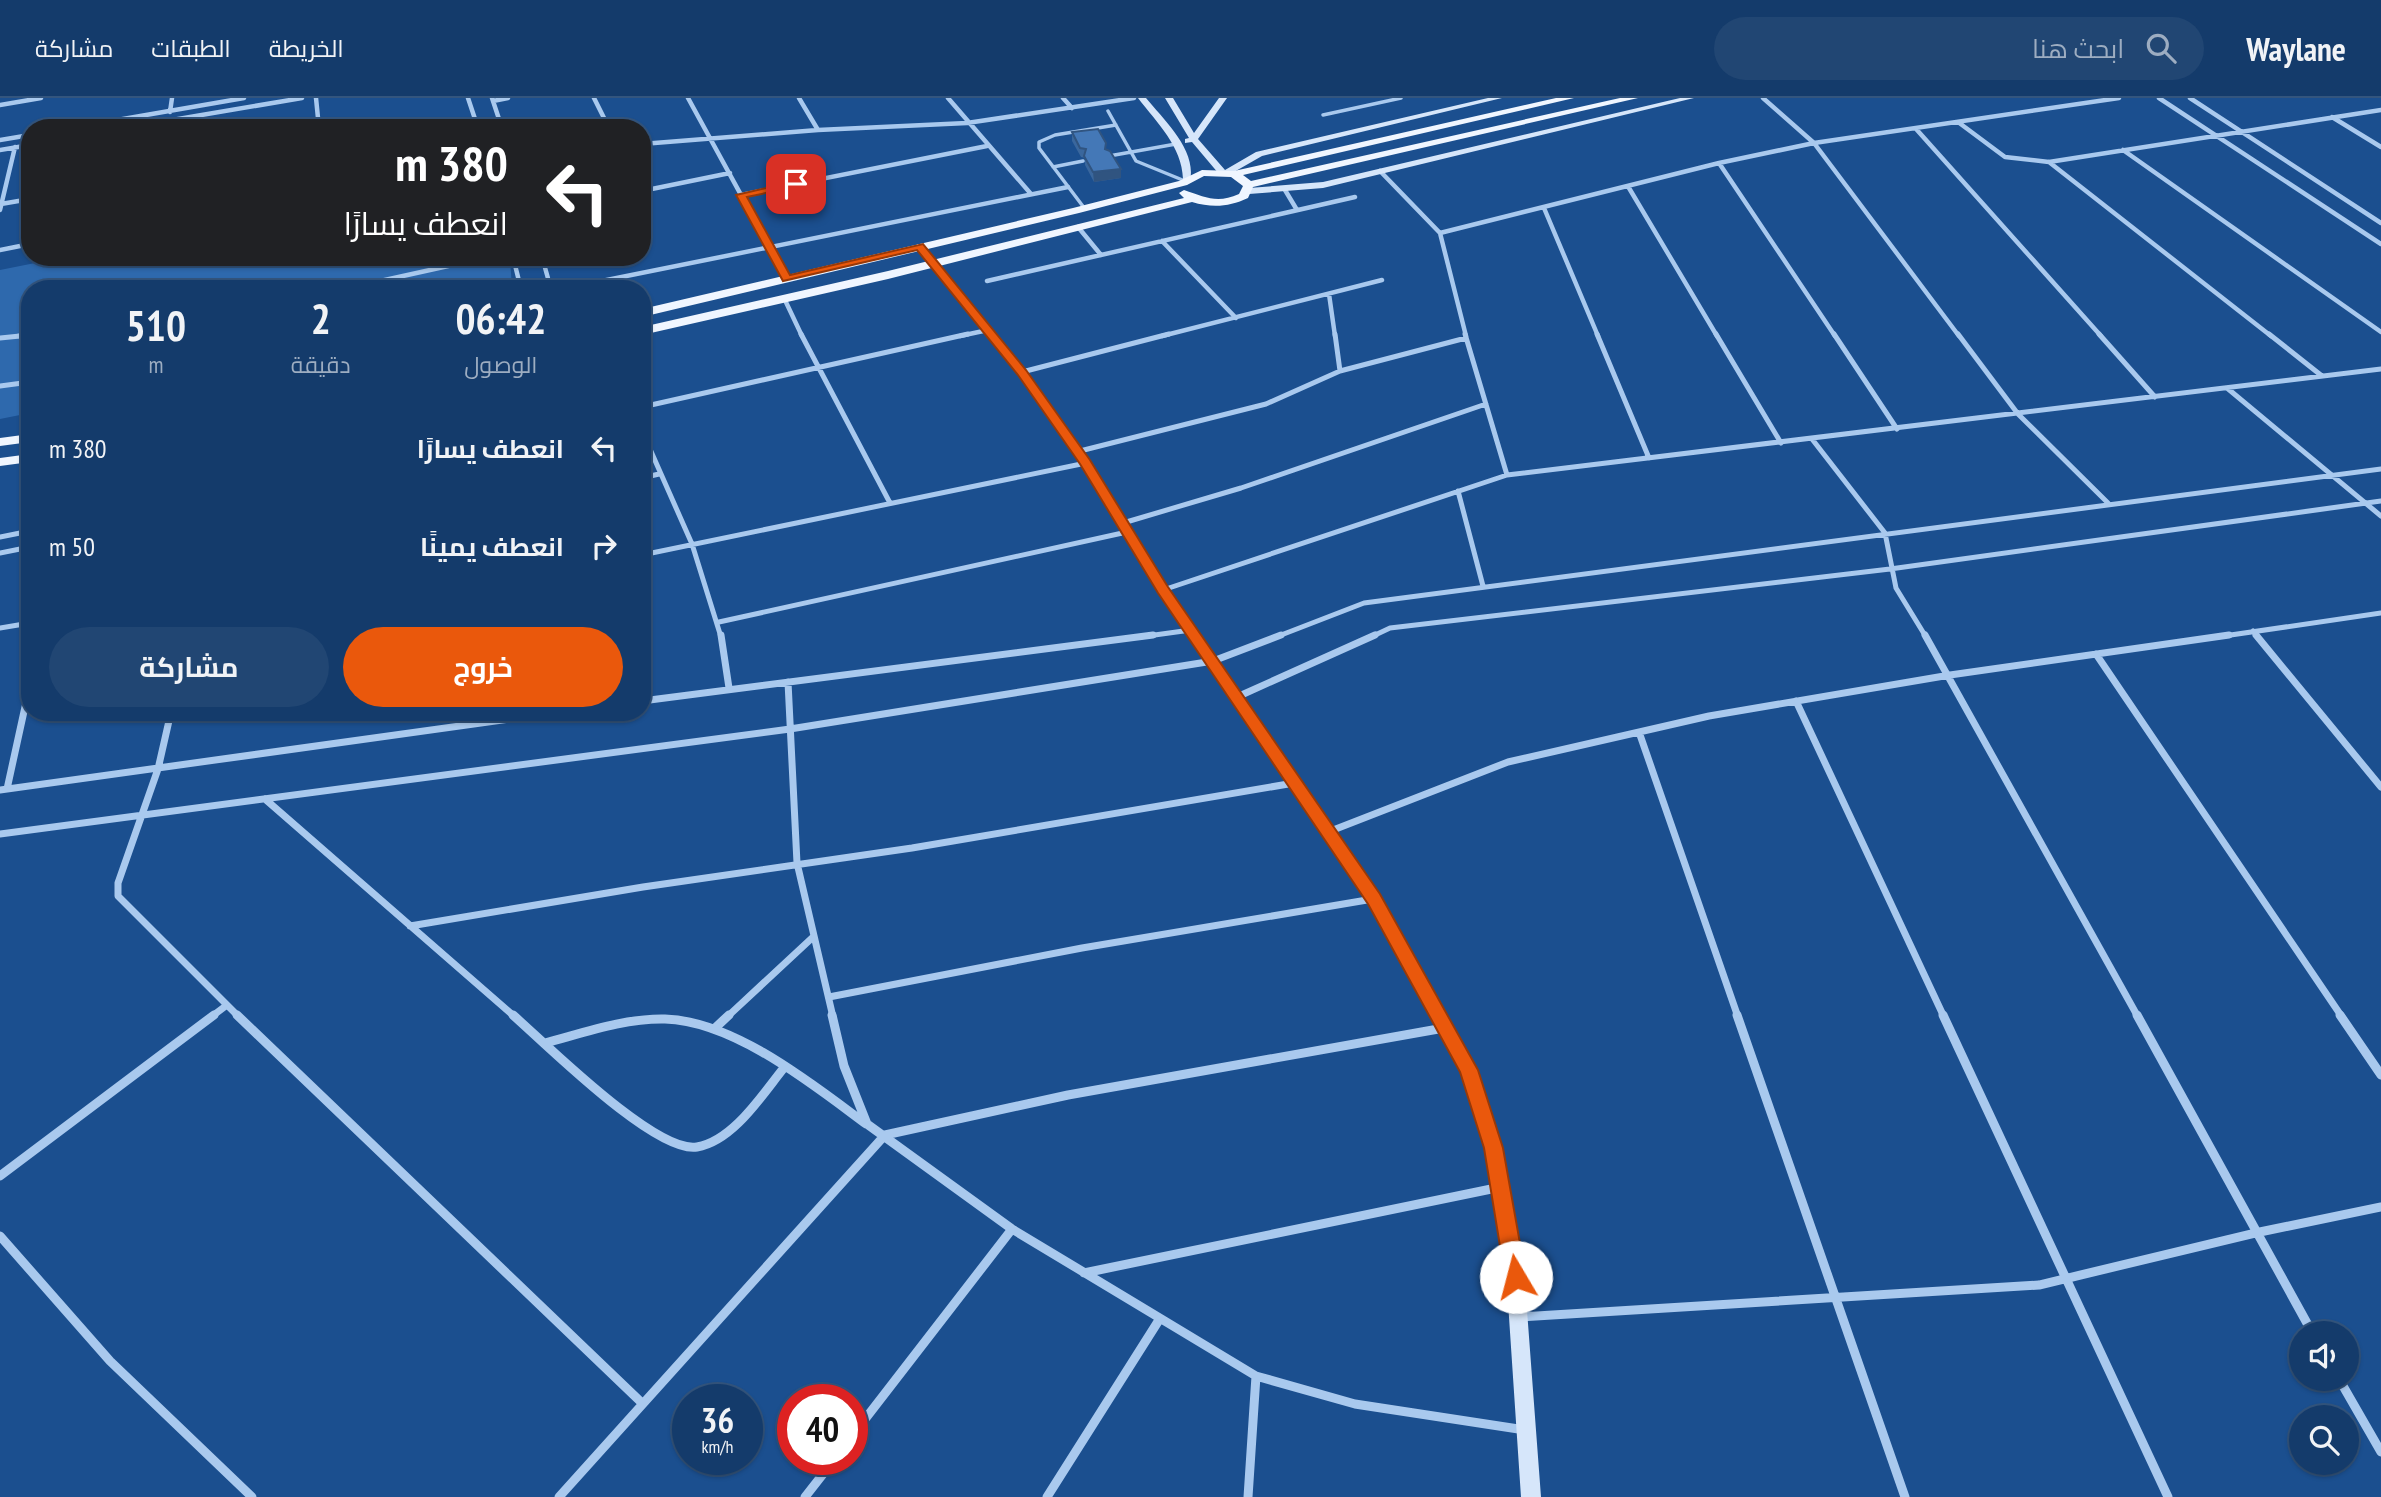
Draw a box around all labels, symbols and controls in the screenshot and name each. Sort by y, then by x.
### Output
search box [1714,17,2204,80]
text: Waylane [2246,27,2346,70]
icon: search [2142,29,2180,67]
text: ابحث هنا [2032,32,2124,65]
text: مشاركة [35,33,113,64]
text: الطبقات [151,33,231,64]
text: الخريطة [269,33,344,64]
text: 380 m [395,131,508,195]
icon: left [532,147,623,238]
pin [766,154,826,214]
icon: arrive [777,165,815,203]
text: انعطف يسارًا [343,202,508,244]
text: 2 [311,291,331,346]
text: 06:42 [455,291,546,346]
text: 510 [126,298,186,353]
text: m [148,350,163,379]
text: دقيقة [291,350,351,379]
text: الوصول [464,350,537,379]
icon: left [585,429,623,467]
text: 380 m [49,432,107,465]
text: انعطف يسارًا [417,432,564,465]
icon: right [585,527,623,565]
text: 50 m [49,530,95,563]
text: انعطف يمينًا [420,530,564,563]
button: مشاركة [49,627,329,707]
button: خروج [343,627,623,707]
position arrow [1479,1240,1553,1314]
map controls [2289,1321,2359,1475]
button: sound [2289,1321,2359,1391]
speed limit sign: 40 [777,1384,868,1475]
text: 36 [701,1397,734,1443]
button: search [2289,1405,2359,1475]
text: km/h [702,1435,733,1458]

